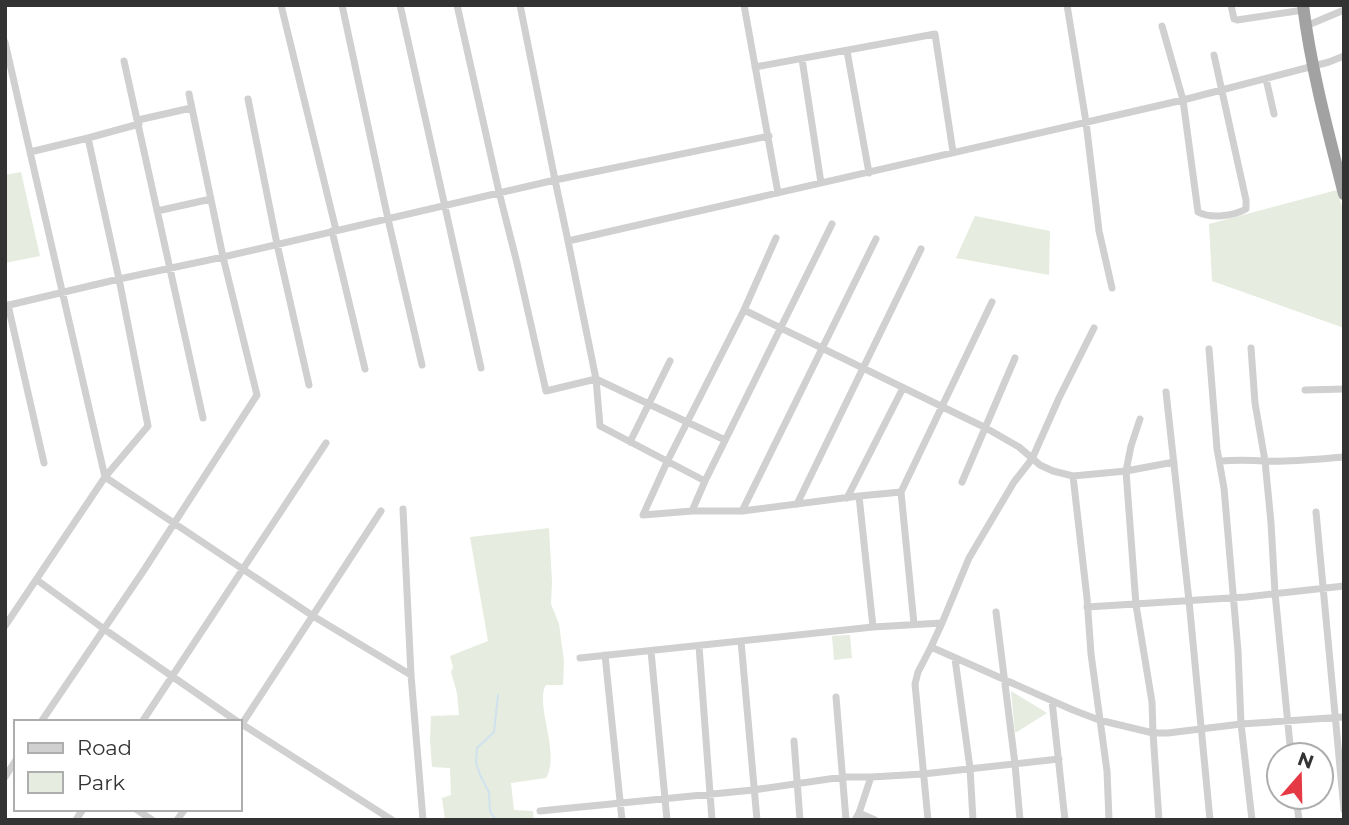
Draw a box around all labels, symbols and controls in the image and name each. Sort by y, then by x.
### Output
legend [14,720,242,811]
text: Road [77,735,132,760]
north arrow [1265,741,1335,811]
text: N [1294,747,1317,774]
text: Park [77,770,125,795]

